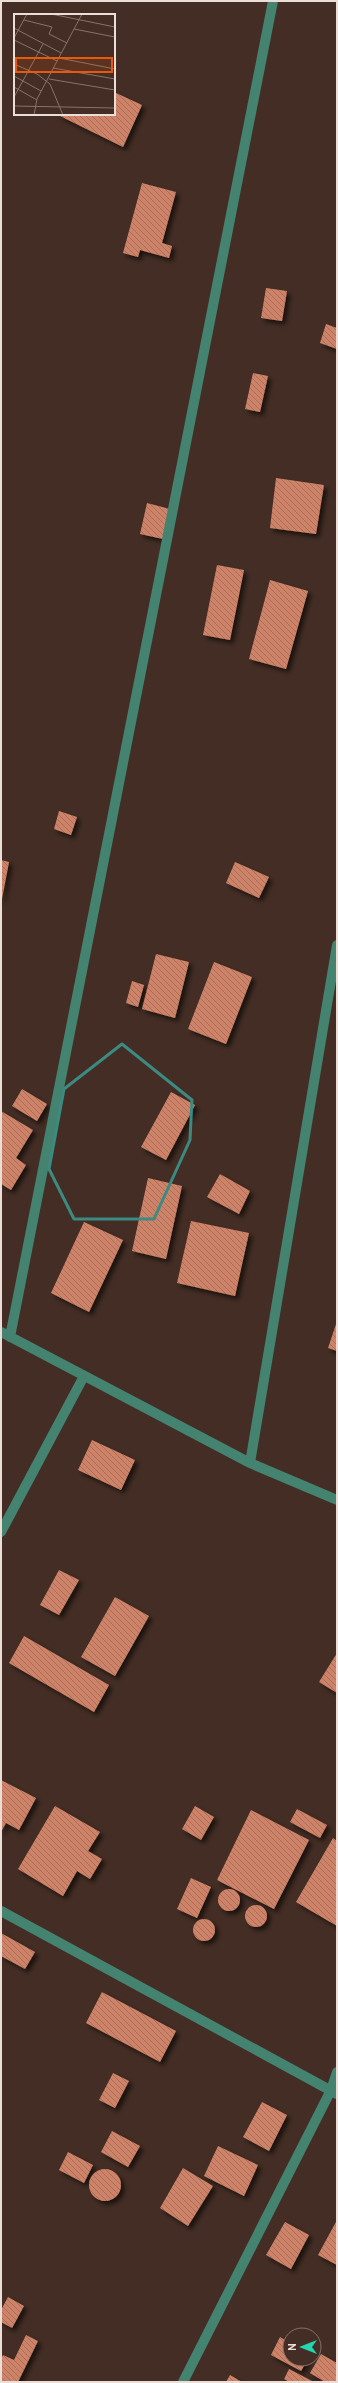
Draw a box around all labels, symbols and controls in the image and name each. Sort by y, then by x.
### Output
inset map [14,14,115,115]
north arrow [282,2327,322,2367]
text: N [286,2343,300,2351]

